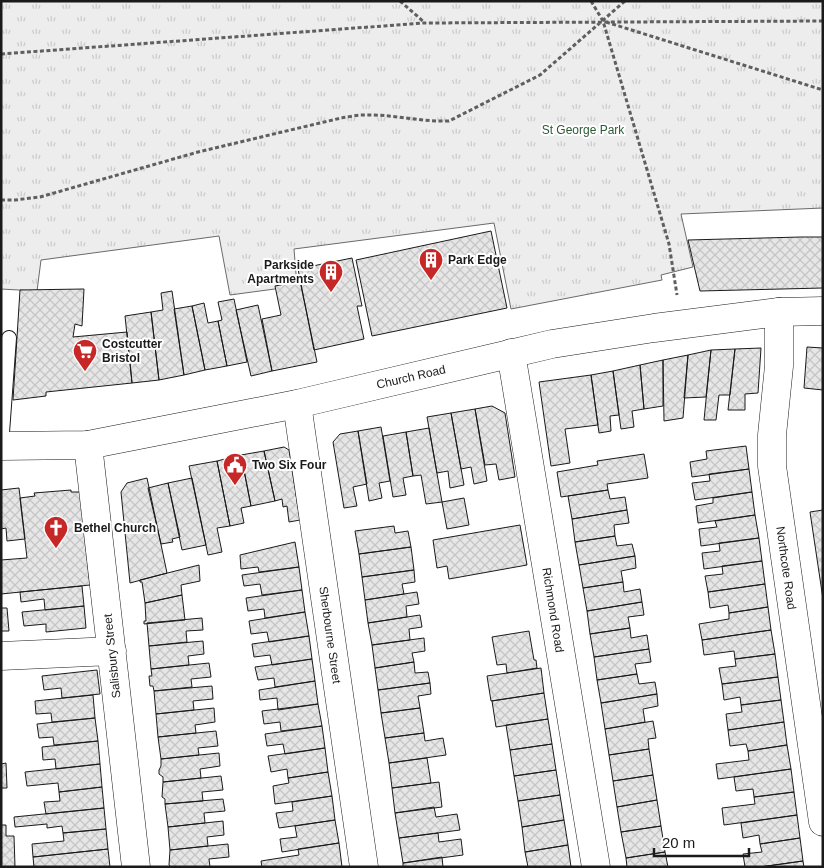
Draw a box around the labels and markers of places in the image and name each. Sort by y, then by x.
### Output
building icon: Park Edge [418,247,444,281]
place label: Park Edge [448,253,507,267]
place label: Parkside Apartments [247,258,314,286]
building icon: Parkside Apartments [318,259,344,293]
place label: Costcutter Bristol [102,337,162,365]
supermarket icon: Costcutter Bristol [72,338,98,372]
public building icon: Two Six Four [222,452,248,486]
place label: Two Six Four [252,458,327,472]
church icon: Bethel Church [43,515,69,549]
place label: Bethel Church [74,521,156,535]

